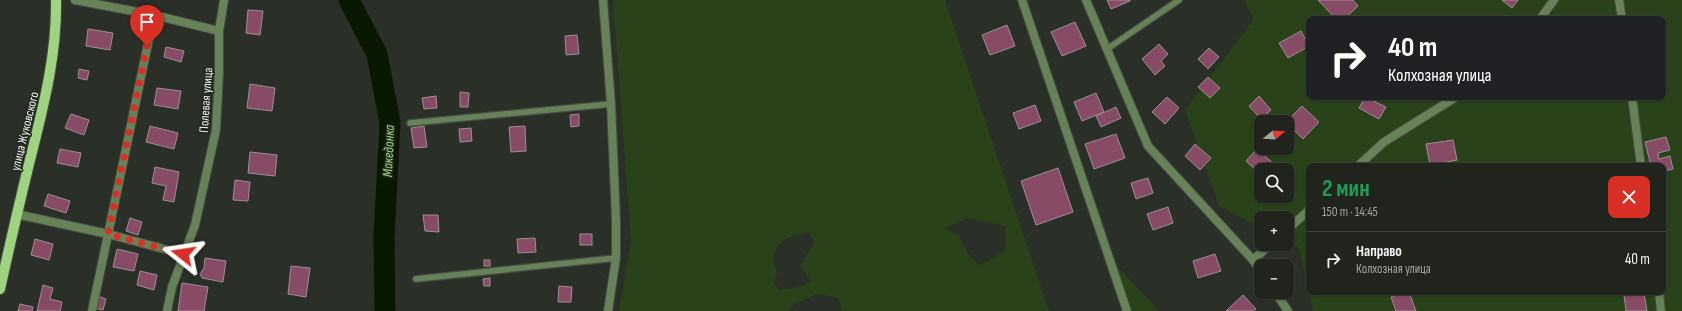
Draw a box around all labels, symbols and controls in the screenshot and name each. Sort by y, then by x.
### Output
pin [130,5,164,46]
icon: arrive [136,11,158,33]
text: 40 m [1388,31,1437,64]
icon: right [1322,32,1374,84]
text: Колхозная улица [1388,65,1491,86]
street label: Полевая улица [196,67,216,133]
street label: улица Жуковского [7,90,43,172]
north arrow [1254,115,1294,155]
map controls [1254,115,1294,299]
water label: Македонка [379,124,398,177]
button: search [1254,163,1294,203]
text: 2 мин [1322,174,1370,203]
button: close [1608,176,1650,218]
text: 150 m · 14:45 [1322,204,1378,220]
button: + [1254,211,1294,251]
position arrow [162,233,204,275]
text: Направо [1356,242,1402,261]
icon: right [1322,249,1344,271]
text: 40 m [1625,250,1650,269]
button: − [1254,259,1294,299]
text: Колхозная улица [1356,261,1431,277]

